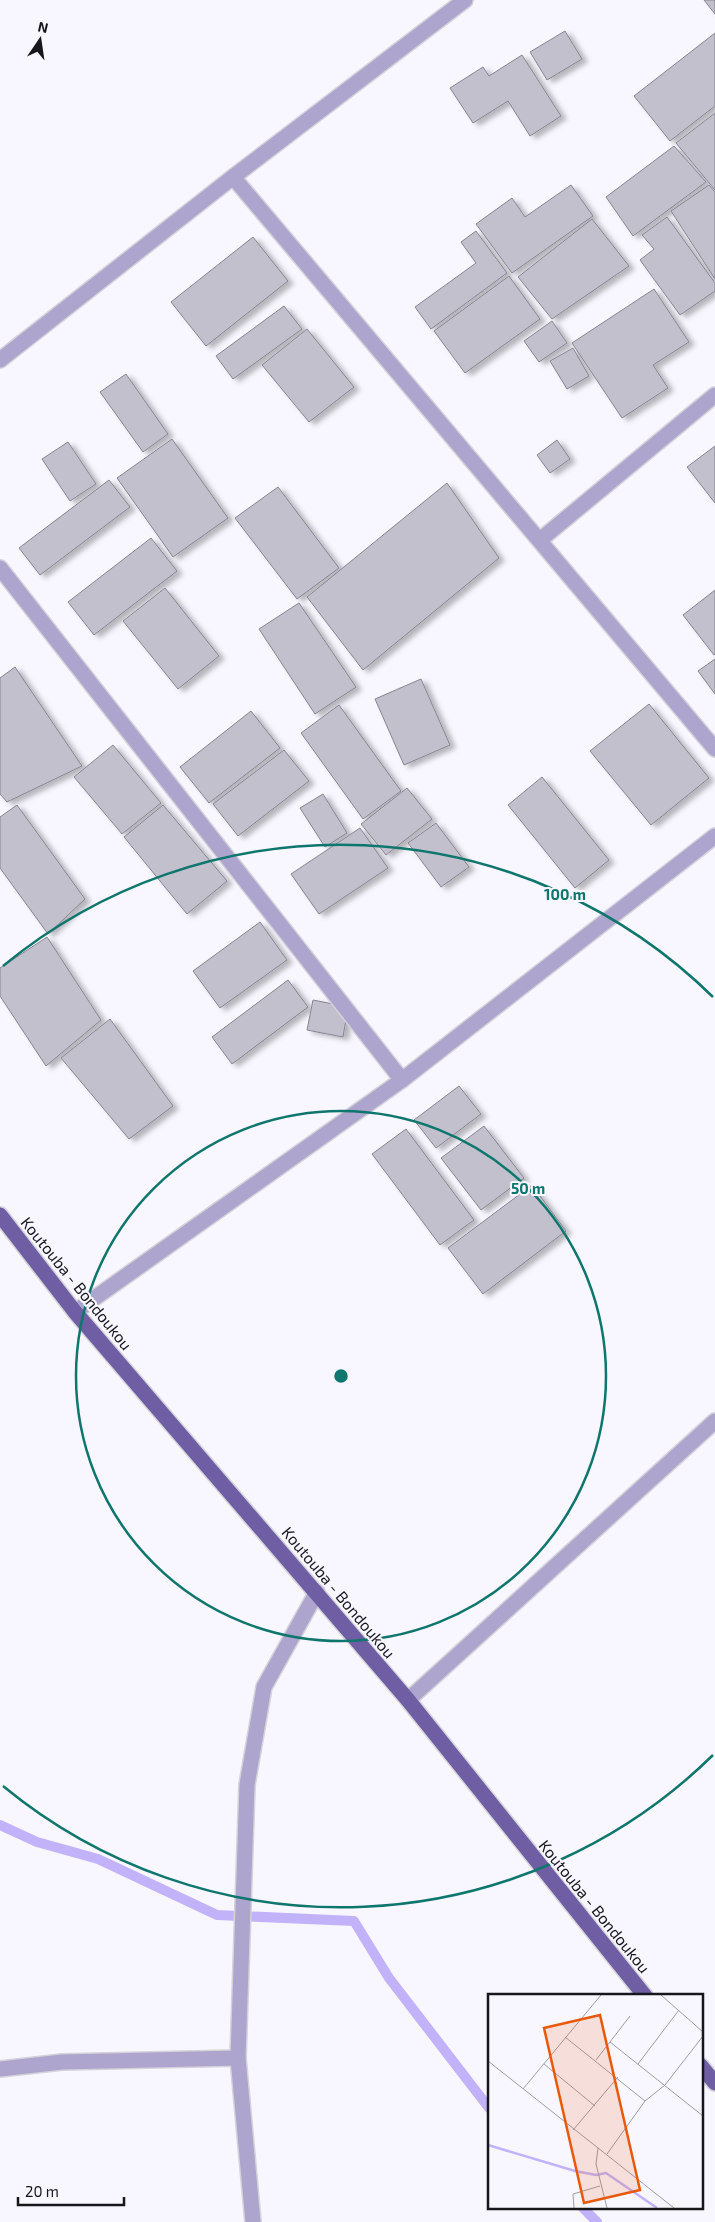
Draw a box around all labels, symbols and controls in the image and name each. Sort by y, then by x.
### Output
north arrow [15,15,65,65]
text: N [36,17,50,36]
text: 100 m [544,885,586,903]
text: 50 m [511,1179,545,1197]
street label: Koutouba - Bondoukou [17,1213,137,1353]
centre of rings [332,1367,350,1385]
street label: Koutouba - Bondoukou [278,1522,400,1662]
street label: Koutouba - Bondoukou [535,1836,655,1976]
inset map [488,1994,702,2210]
scale bar [18,2174,124,2206]
text: 20 m [25,2182,59,2200]

